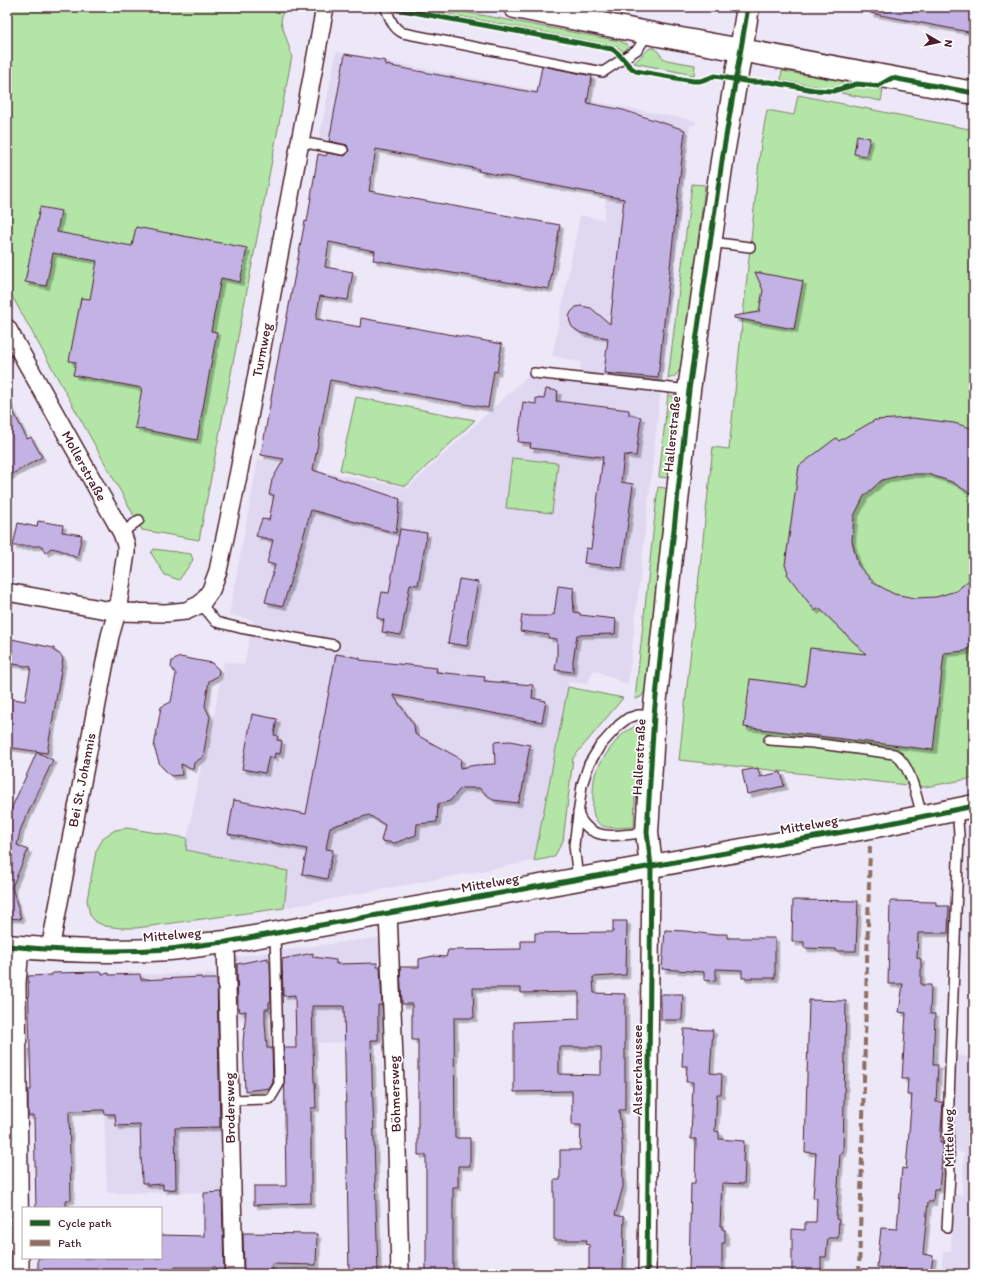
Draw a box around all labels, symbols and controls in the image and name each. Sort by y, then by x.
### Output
north arrow [919,22,959,62]
text: N [941,39,955,48]
street label: Turmweg [248,321,276,379]
street label: Hallerstraße [660,395,684,473]
street label: Mollerstraße [58,428,110,504]
street label: Hallerstraße [629,718,650,796]
street label: Bei St. Johannis [65,731,99,829]
street label: Mittelweg [779,811,840,838]
street label: Mittelweg [460,869,521,896]
street label: Mittelweg [142,924,203,946]
street label: Alsterchaussee [629,1024,646,1115]
street label: Böhmersweg [385,1054,405,1133]
street label: Brodersweg [221,1071,239,1144]
street label: Mittelweg [940,1108,958,1167]
legend [22,1207,162,1259]
text: Cycle path [58,1216,112,1230]
text: Path [58,1236,81,1250]

